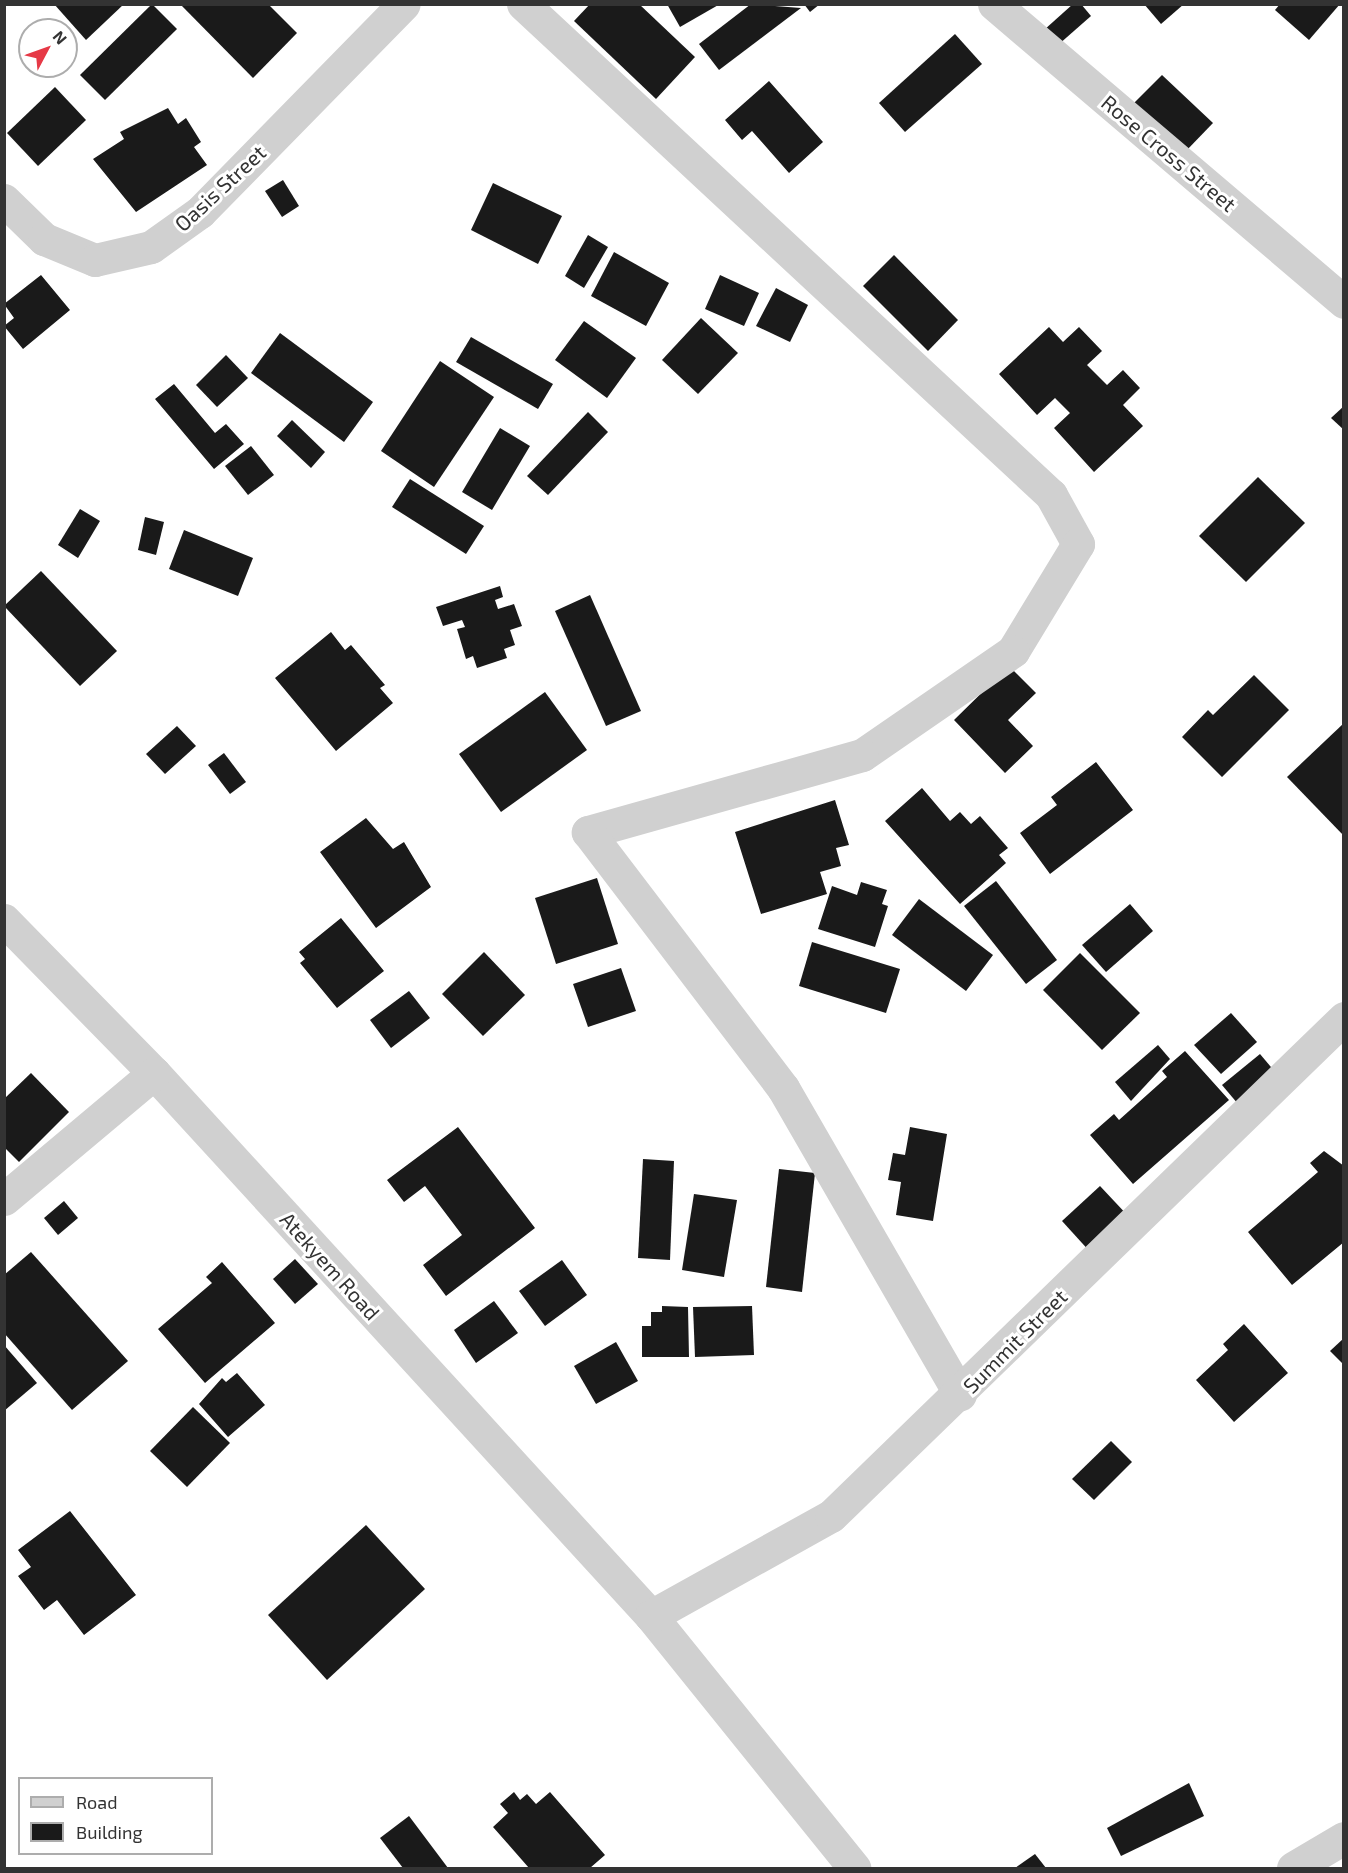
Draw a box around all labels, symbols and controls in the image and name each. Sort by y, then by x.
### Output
north arrow [18,18,78,78]
text: N [49,27,71,48]
street label: Rose Cross Street [1097,89,1241,217]
street label: Oasis Street [169,140,271,236]
street label: Atekyem Road [275,1207,385,1325]
street label: Summit Street [958,1284,1072,1398]
legend [18,1777,213,1855]
text: Road [76,1791,117,1813]
text: Building [76,1821,143,1843]

